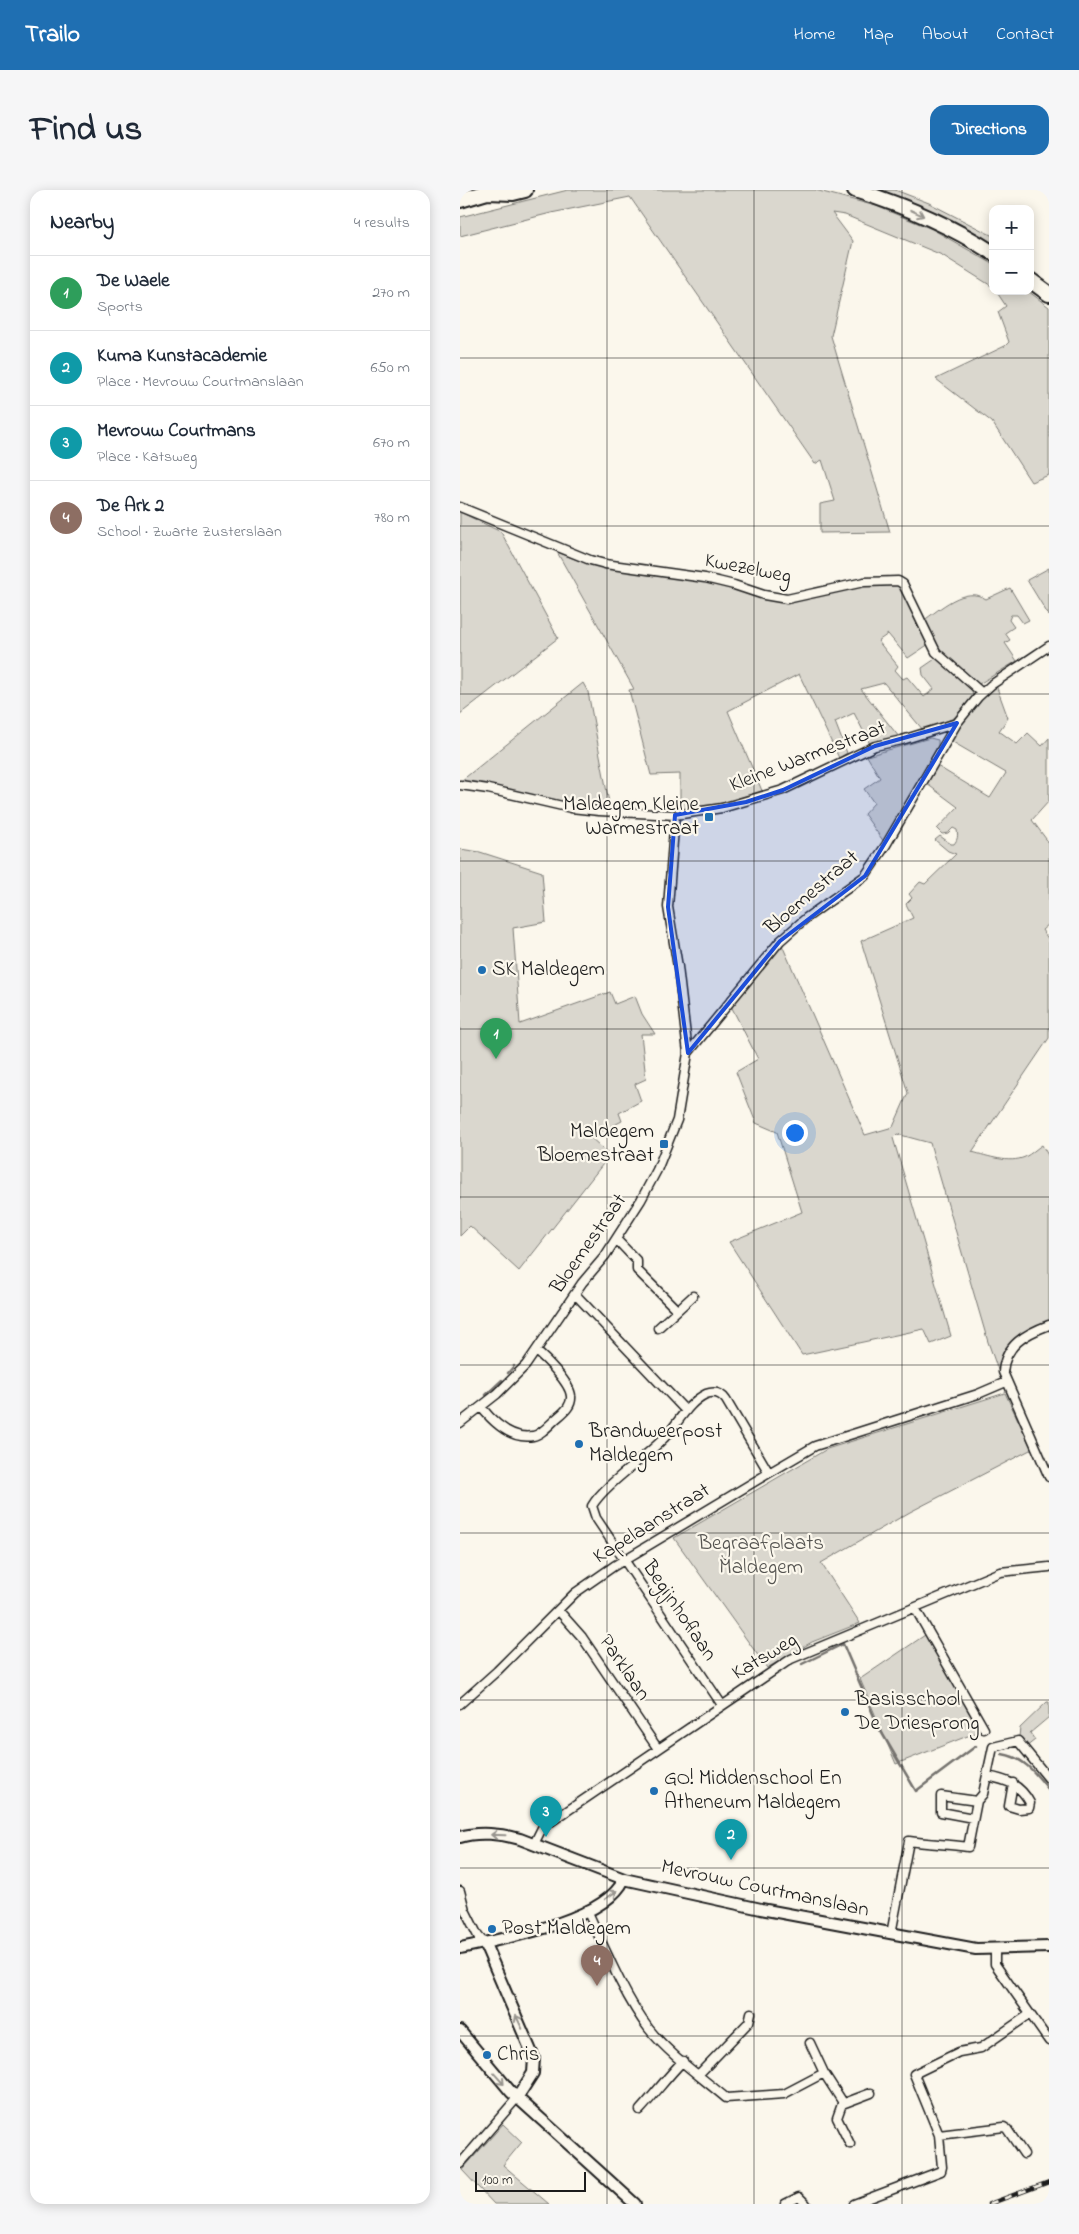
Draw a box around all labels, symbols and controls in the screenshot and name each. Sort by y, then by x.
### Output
text: Trailo [25,18,80,53]
text: Home [794,22,835,48]
text: Map [863,22,894,48]
text: About [922,22,968,48]
text: Contact [996,22,1054,48]
text: Find us [30,105,142,156]
button: Directions [930,105,1049,155]
map controls [989,205,1034,295]
button: + [989,205,1034,250]
text: Nearby [50,208,114,238]
one-way arrow [909,208,924,218]
text: 4 results [354,211,410,235]
button: − [989,250,1034,295]
text: De Waele [97,268,169,295]
text: 1 [63,281,69,305]
text: 270 m [372,281,410,305]
text: Sports [97,295,143,319]
text: Kuma Kunstacademie [97,343,267,370]
text: 2 [62,356,70,380]
text: 650 m [370,356,410,380]
text: Place · Mevrouw Courtmanslaan [97,370,304,394]
text: Mevrouw Courtmans [97,418,256,445]
text: 3 [63,431,69,455]
text: 670 m [373,431,410,455]
text: Place · Katsweg [97,445,197,469]
text: De Ark 2 [97,493,164,520]
text: 4 [63,506,69,530]
text: 780 m [374,506,410,530]
text: School · Zwarte Zusterslaan [97,520,282,544]
street label: Kwezelweg [702,546,794,594]
street label: Kleine Warmestraat [725,713,891,801]
place label: Maldegem Kleine Warmestraat [563,790,700,844]
marker: Maldegem Kleine Warmestraat [703,811,715,823]
street label: Bloemestraat [757,843,866,943]
place label: SK Maldegem [492,955,605,987]
marker: SK Maldegem [476,964,488,976]
pin: 1 [480,1018,512,1059]
place label: Maldegem Bloemestraat [537,1117,654,1171]
your location [782,1120,808,1146]
marker: Maldegem Bloemestraat [658,1138,670,1150]
street label: Bloemestraat [543,1188,635,1301]
place label: Brandweerpost Maldegem [588,1417,722,1473]
marker: Brandweerpost Maldegem [573,1438,585,1450]
street label: Kapelaanstraat [588,1476,716,1572]
park label: Begraafplaats Maldegem [697,1529,824,1585]
street label: Begijnhoflaan [632,1554,724,1669]
street label: Katsweg [726,1626,805,1690]
street label: Parklaan [591,1629,657,1707]
place label: Basisschool De Driesprong [854,1685,980,1741]
marker: Basisschool De Driesprong [839,1706,851,1718]
place label: GO! Middenschool En Atheneum Maldegem [664,1764,842,1820]
marker: GO! Middenschool En Atheneum Maldegem [648,1785,660,1797]
pin: 3 [530,1796,562,1837]
pin: 2 [715,1819,747,1860]
one-way arrow [490,1831,506,1840]
street label: Mevrouw Courtmanslaan [658,1852,872,1926]
one-way arrow [604,1890,618,1900]
place label: Post Maldegem [502,1914,631,1946]
marker: Post Maldegem [486,1923,498,1935]
pin: 4 [581,1945,613,1986]
one-way arrow [514,2015,523,2030]
place label: Chris [497,2040,539,2070]
marker: Chris [481,2049,493,2061]
one-way arrow [493,2072,505,2085]
scale bar [475,2169,586,2192]
text: 100 m [482,2170,513,2191]

